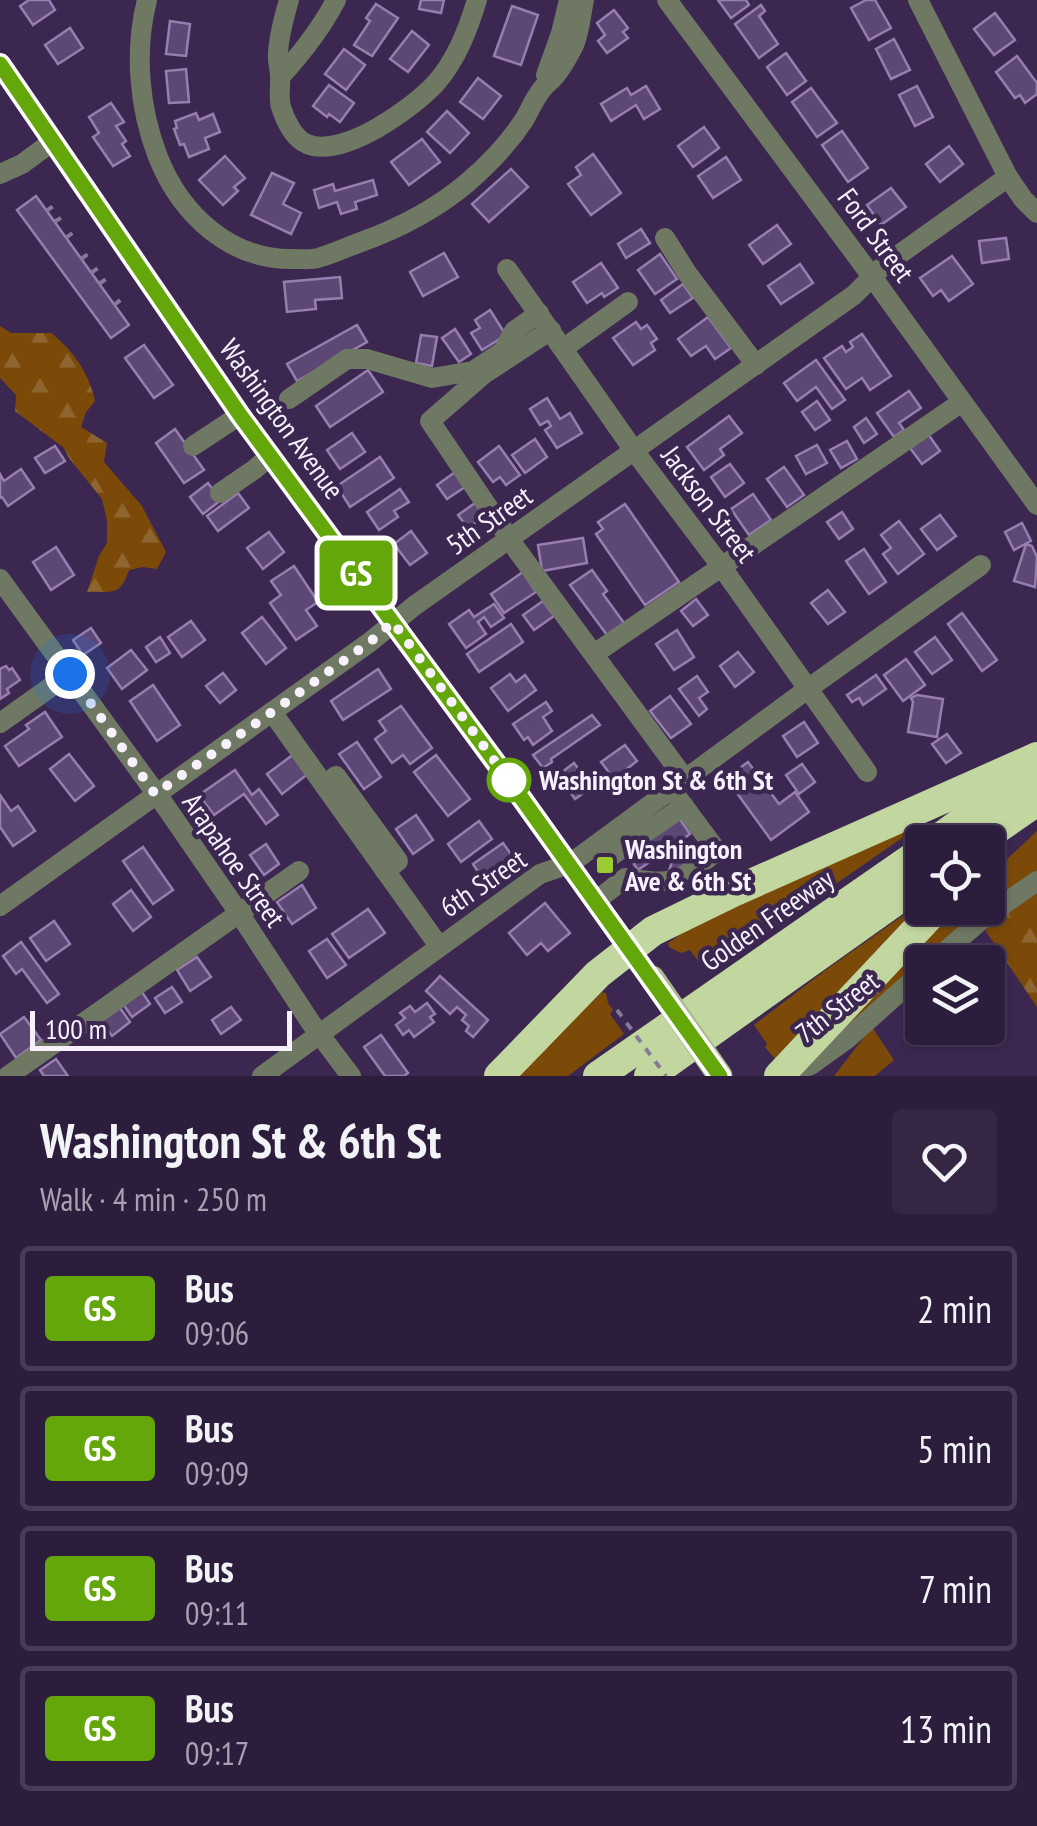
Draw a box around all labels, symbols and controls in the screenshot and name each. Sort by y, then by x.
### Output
street label: Ford Street [830,180,923,289]
street label: Washington Avenue [212,331,353,506]
street label: Jackson Street [653,437,765,570]
street label: 5th Street [439,477,539,562]
line badge: GS [311,540,401,606]
text: GS [340,550,372,596]
your location [45,649,95,699]
marker: Washington St & 6th St [488,759,530,801]
place label: Washington St & 6th St [538,761,773,798]
street label: Arapahoe Street [175,785,294,934]
map controls [905,825,1005,1045]
button: locate [905,825,1005,925]
place label: Washington Ave & 6th St [624,830,751,899]
street label: 6th Street [432,840,533,925]
marker: Washington Ave & 6th St [594,854,616,876]
street label: Golden Freeway [693,860,841,979]
button: layers [905,945,1005,1045]
street label: 7th Street [787,962,886,1051]
scale bar [30,1006,292,1050]
text: 100 m [45,1010,107,1047]
text: Washington St & 6th St [40,1109,441,1171]
button: heart [892,1109,997,1214]
text: Walk · 4 min · 250 m [40,1178,267,1220]
text: Bus [185,1263,234,1312]
text: 2 min [917,1284,992,1333]
text: GS [84,1285,116,1331]
text: 09:06 [185,1312,249,1354]
text: Bus [185,1403,234,1452]
text: 5 min [917,1424,992,1473]
text: GS [84,1425,116,1471]
text: 09:09 [185,1452,249,1494]
text: Bus [185,1543,234,1592]
text: 7 min [919,1564,992,1613]
text: GS [84,1565,116,1611]
text: 09:11 [185,1592,249,1634]
text: Bus [185,1683,234,1732]
text: 13 min [900,1704,992,1753]
text: GS [84,1705,116,1751]
text: 09:17 [185,1732,249,1774]

